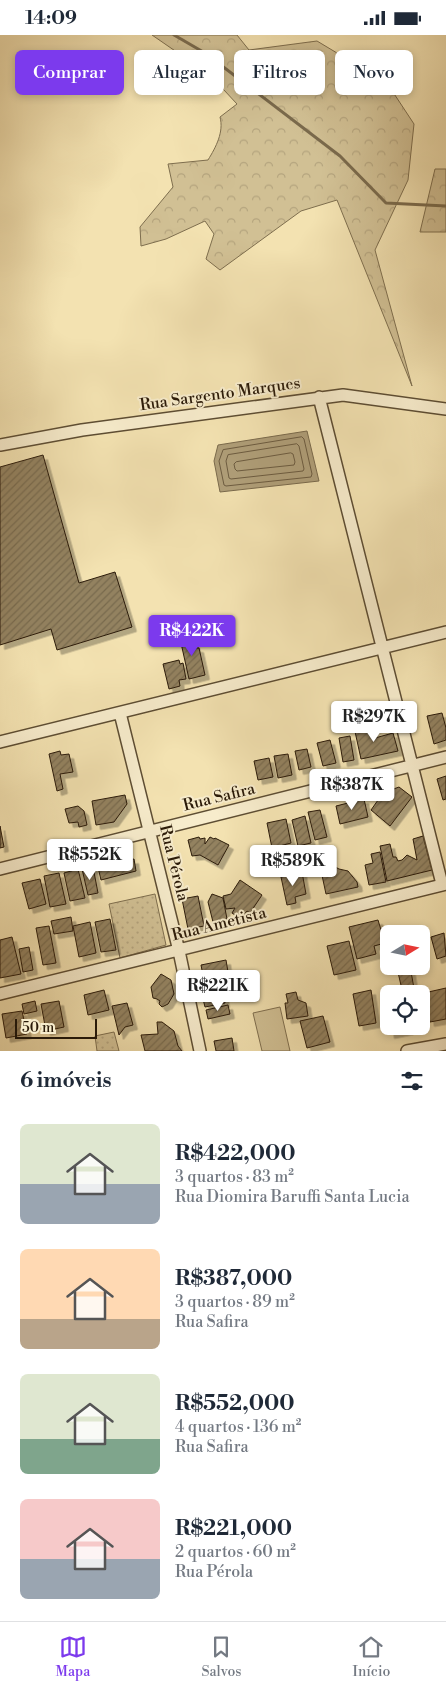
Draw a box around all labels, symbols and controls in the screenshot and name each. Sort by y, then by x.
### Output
text: 14:09 [25,6,77,30]
chip: Comprar [15,50,124,95]
chip: Alugar [134,50,224,95]
chip: Filtros [234,50,325,95]
chip: Novo [335,50,413,95]
street label: Rua Sargento Marques [138,373,302,415]
pin: R$422K [151,615,233,657]
text: R$422K [159,621,225,641]
pin: R$297K [333,701,415,743]
text: R$297K [342,707,406,727]
pin: R$387K [311,769,393,811]
text: R$387K [320,775,384,795]
street label: Rua Safira [181,778,258,816]
street label: Rua Pérola [155,823,193,904]
pin: R$552K [49,839,131,881]
text: R$552K [58,845,122,865]
pin: R$589K [252,845,334,887]
text: R$589K [261,851,325,871]
street label: Rua Ametista [170,902,269,945]
north arrow [380,925,430,975]
map controls [380,925,430,1035]
pin: R$221K [177,969,259,1012]
text: R$221K [187,976,249,996]
button: locate [380,985,430,1035]
scale bar [15,1016,98,1039]
text: 50 m [22,1019,54,1037]
icon: filters [398,1067,426,1095]
text: 6 imóveis [20,1068,111,1094]
text: R$422,000 [175,1141,296,1167]
icon: home [60,1144,120,1204]
text: 3 quartos · 83 m² [175,1167,294,1187]
text: Rua Diomira Baruffi Santa Lucia [175,1187,410,1207]
text: R$387,000 [175,1266,292,1292]
icon: home [60,1269,120,1329]
text: 3 quartos · 89 m² [175,1292,295,1312]
text: Rua Safira [175,1312,249,1332]
text: R$552,000 [175,1391,294,1417]
icon: home [60,1394,120,1454]
text: 4 quartos · 136 m² [175,1417,301,1437]
text: Rua Safira [175,1437,249,1457]
text: R$221,000 [175,1516,292,1542]
icon: home [60,1519,120,1579]
text: 2 quartos · 60 m² [175,1542,296,1562]
text: Rua Pérola [175,1562,253,1582]
tab: Mapa [56,1633,90,1681]
tab: Salvos [201,1633,241,1681]
tab: Início [353,1633,390,1681]

